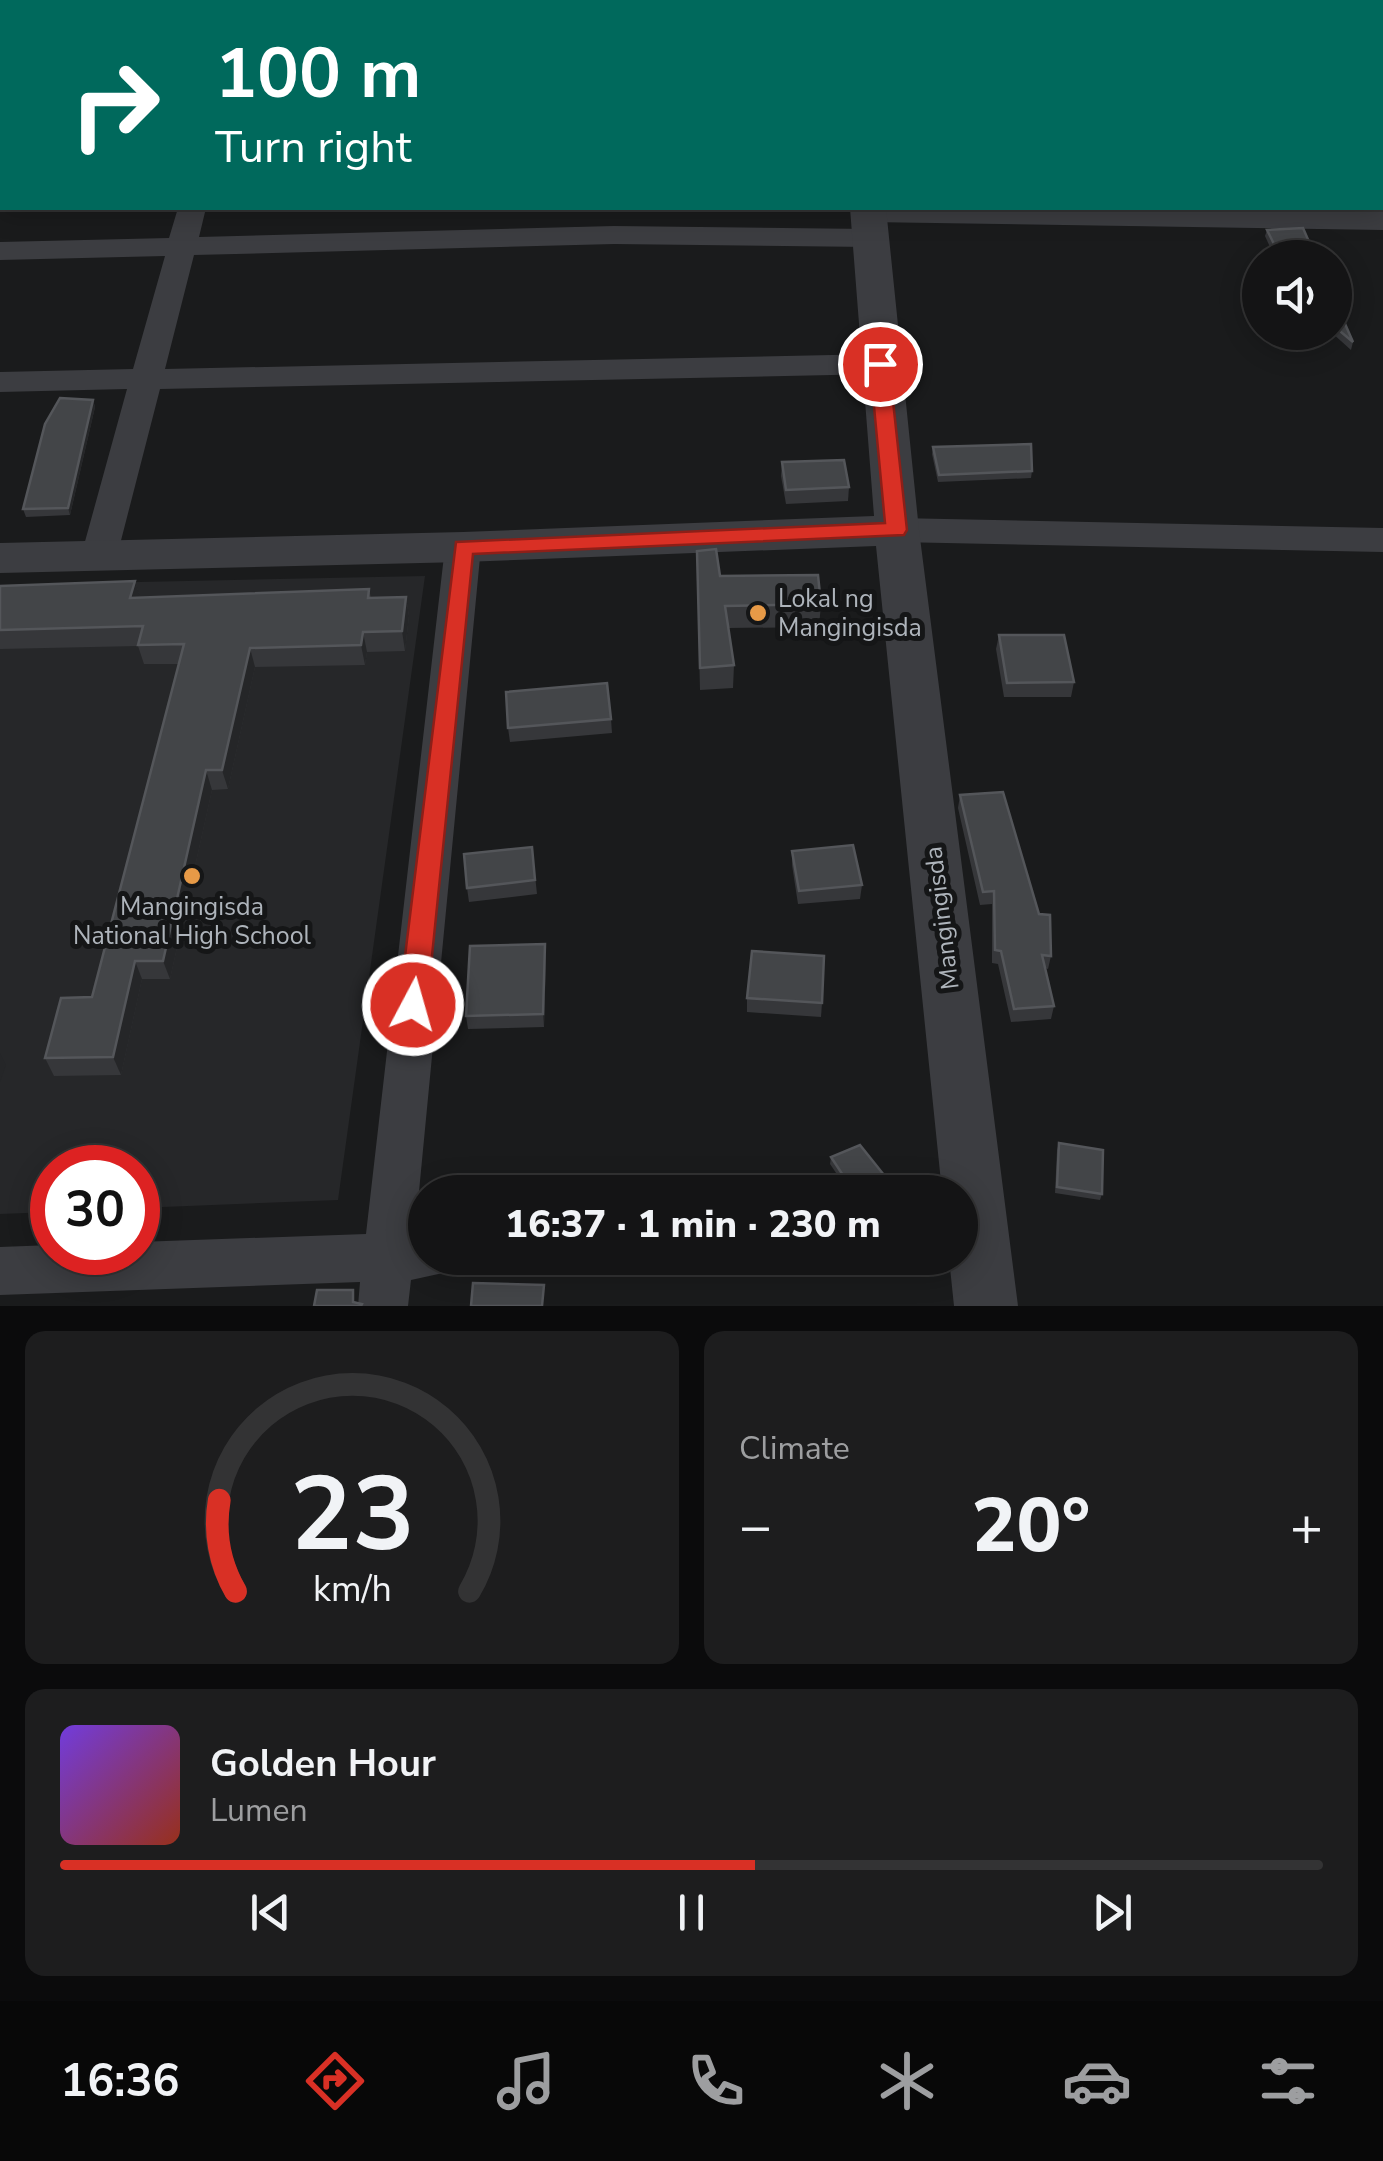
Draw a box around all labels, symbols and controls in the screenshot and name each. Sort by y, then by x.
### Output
text: 100 m [215,26,421,122]
icon: right [50,40,180,170]
text: Turn right [215,117,412,178]
map controls [1242,240,1352,350]
button: sound [1242,240,1352,350]
pin [838,322,923,407]
icon: arrive [853,337,908,392]
place label: Lokal ng Mangingisda [778,582,922,645]
marker: Lokal ng Mangingisda [747,602,769,624]
street label: Mangingisda [916,845,968,991]
marker: Mangingisda National High School [181,865,203,887]
place label: Mangingisda National High School [73,890,312,953]
position arrow [361,953,465,1057]
speed limit sign: 30 [30,1145,160,1275]
text: 16:37 · 1 min · 230 m [505,1199,881,1250]
text: Climate [739,1427,850,1470]
text: 23 [290,1444,414,1586]
text: 20° [972,1475,1090,1577]
text: − [739,1489,772,1564]
text: + [1290,1489,1323,1564]
text: km/h [313,1565,391,1614]
text: Golden Hour [210,1738,436,1789]
text: Lumen [210,1789,308,1832]
icon: previous [243,1885,298,1940]
icon: pause [664,1885,719,1940]
icon: next [1085,1885,1140,1940]
icon: directions [300,2046,370,2116]
icon: music [491,2046,561,2116]
icon: phone [681,2046,751,2116]
icon: climate [872,2046,942,2116]
icon: car [1062,2046,1132,2116]
icon: filters [1253,2046,1323,2116]
text: 16:36 [60,2051,179,2112]

